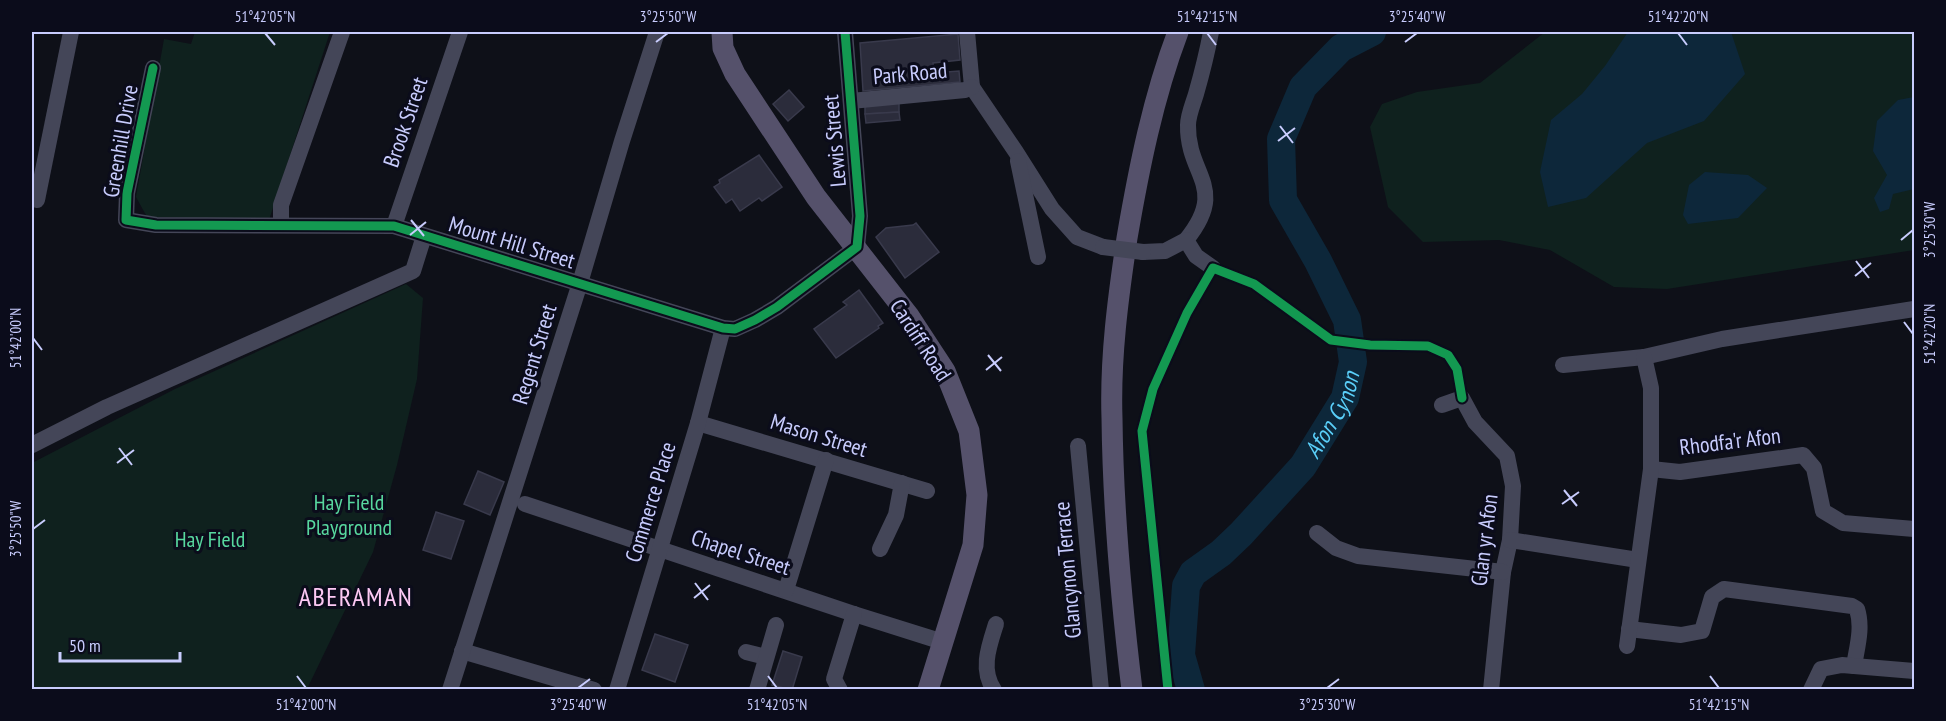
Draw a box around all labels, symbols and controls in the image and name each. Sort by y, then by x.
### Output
text: 51°42'05"N [235,7,295,26]
text: 3°25'50"W [640,7,696,26]
text: 51°42'15"N [1177,7,1237,26]
text: 3°25'40"W [1389,7,1445,26]
text: 51°42'20"N [1648,7,1708,26]
street label: Park Road [872,56,948,90]
street label: Brook Street [377,73,433,171]
street label: Greenhill Drive [96,83,144,199]
street label: Lewis Street [816,94,852,188]
text: 3°25'30"W [1920,202,1939,258]
street label: Mount Hill Street [446,210,578,274]
street label: Cardiff Road [884,294,958,386]
street label: Regent Street [506,301,562,407]
text: 51°42'20"N [1920,304,1939,364]
text: 51°42'00"N [6,308,25,368]
water label: Afon Cynon [1296,367,1366,463]
street label: Mason Street [767,407,871,463]
street label: Rhodfa'r Afon [1678,421,1782,461]
street label: Commerce Place [618,438,682,566]
park label: Hay Field Playground [306,488,392,541]
street label: Glan yr Afon [1464,492,1504,588]
street label: Glancynon Terrace [1047,500,1087,640]
text: 3°25'50"W [6,501,25,557]
street label: Chapel Street [688,523,794,581]
park label: Hay Field [175,525,245,553]
district label: ABERAMAN [299,580,413,613]
scale bar [60,625,180,663]
text: 50 m [69,634,101,657]
text: 51°42'00"N [276,695,336,714]
text: 3°25'40"W [550,695,606,714]
text: 51°42'05"N [747,695,807,714]
text: 3°25'30"W [1299,695,1355,714]
text: 51°42'15"N [1689,695,1749,714]

